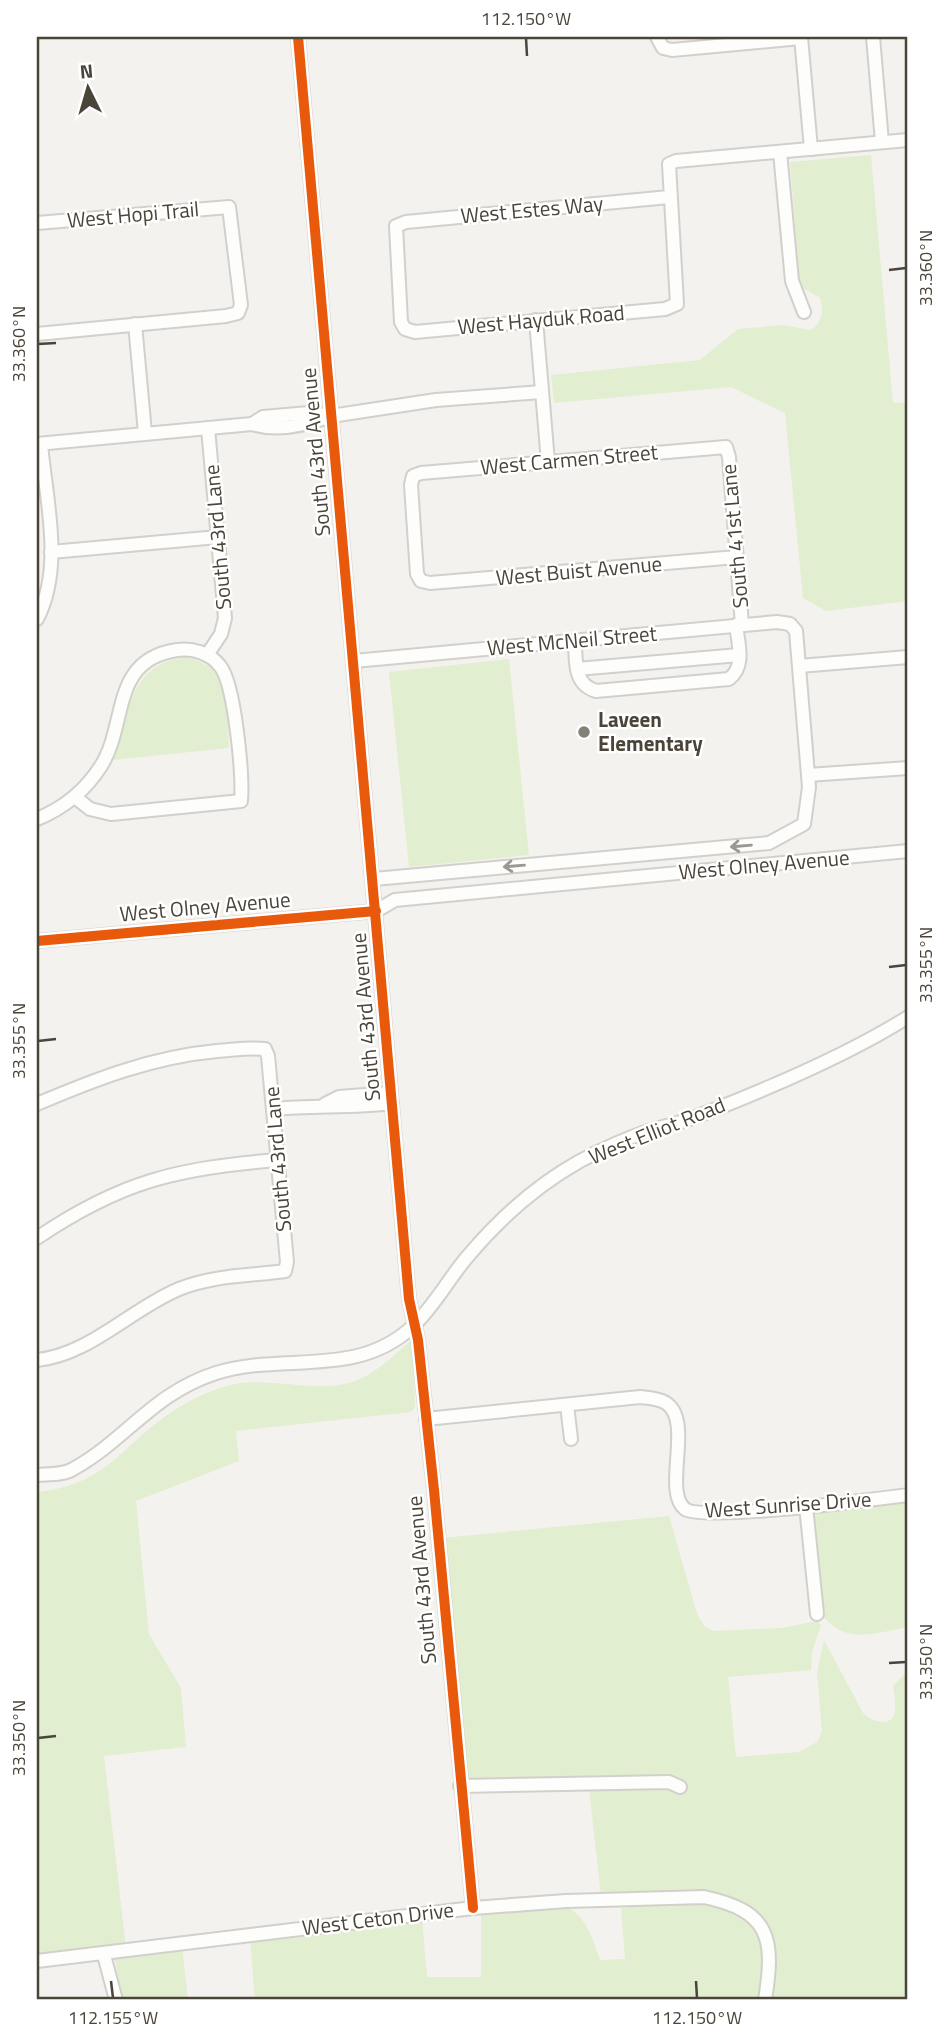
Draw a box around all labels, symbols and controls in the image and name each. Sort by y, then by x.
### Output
text: 112.150°W [481,5,571,32]
north arrow [52,52,122,122]
text: N [79,56,94,86]
street label: West Estes Way [459,187,605,231]
street label: West Hopi Trail [66,192,200,236]
text: 33.360°N [912,230,939,306]
street label: West Hayduk Road [456,296,626,342]
text: 33.360°N [5,306,32,382]
street label: South 43rd Avenue [292,367,338,538]
street label: West Carmen Street [479,435,660,483]
street label: South 43rd Lane [195,463,239,611]
street label: South 41st Lane [712,463,756,610]
street label: West Buist Avenue [494,547,663,593]
street label: West McNeil Street [486,617,659,663]
place label: Laveen Elementary [598,703,703,759]
marker: Laveen Elementary [576,724,592,740]
one-way arrow [730,840,753,853]
street label: West Olney Avenue [677,841,851,887]
one-way arrow [504,860,526,873]
street label: West Olney Avenue [118,883,292,929]
text: 33.355°N [912,927,939,1003]
street label: South 43rd Avenue [342,932,388,1103]
text: 33.355°N [5,1003,32,1079]
street label: South 43rd Lane [255,1085,299,1233]
street label: West Elliot Road [583,1088,730,1172]
street label: West Sunrise Drive [703,1482,872,1526]
street label: South 43rd Avenue [398,1495,444,1666]
text: 33.350°N [912,1624,939,1700]
text: 33.350°N [5,1700,32,1776]
street label: West Ceton Drive [300,1893,456,1943]
text: 112.155°W [68,2004,158,2031]
text: 112.150°W [652,2004,742,2031]

